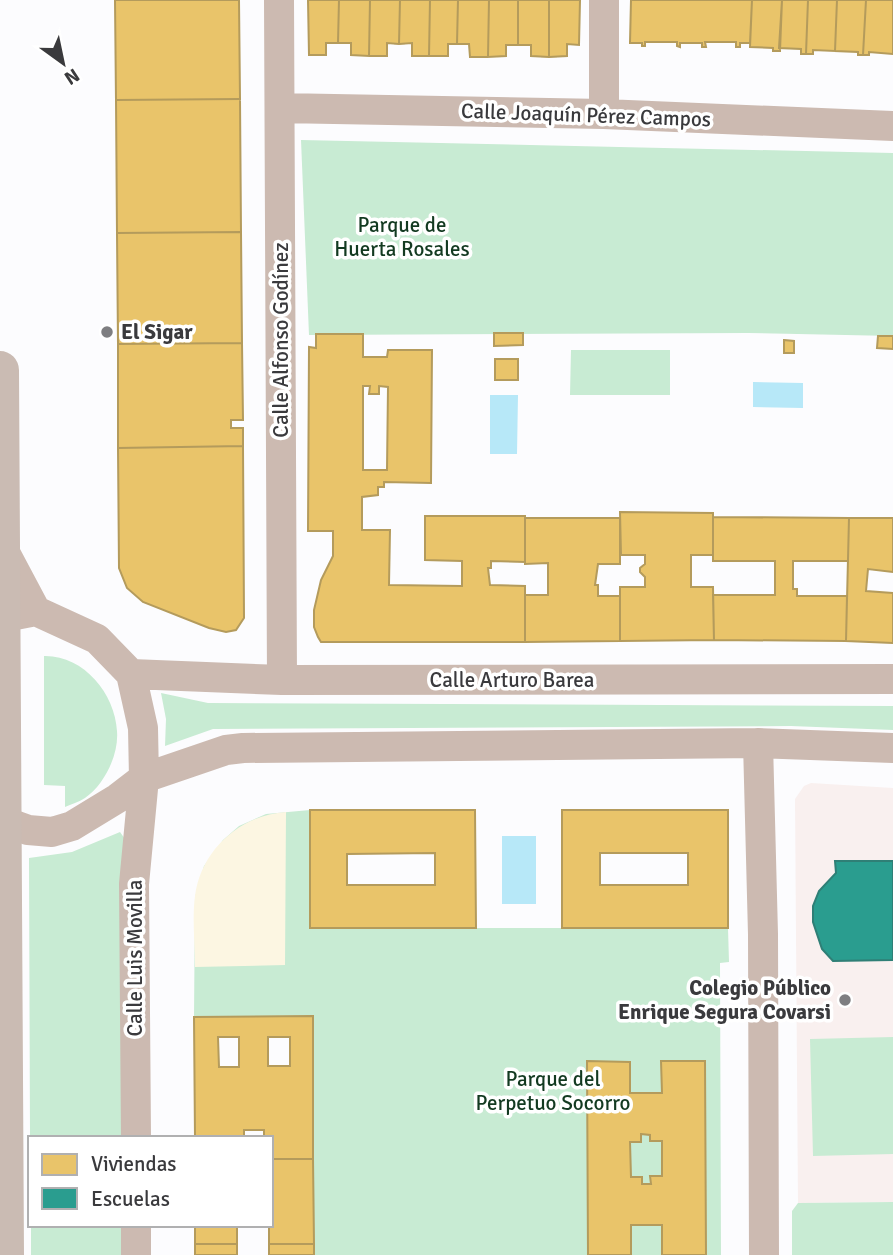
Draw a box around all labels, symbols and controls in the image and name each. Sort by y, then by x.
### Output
north arrow [28,28,98,98]
text: N [60,63,84,90]
street label: Calle Joaquín Pérez Campos [461,98,711,132]
park label: Parque de Huerta Rosales [334,212,470,262]
street label: Calle Alfonso Godínez [268,242,294,438]
place label: El Sigar [121,319,193,345]
marker: El Sigar [99,324,115,340]
street label: Calle Arturo Barea [430,667,594,693]
street label: Calle Luis Movilla [122,879,148,1037]
place label: Colegio Público Enrique Segura Covarsi [618,975,831,1025]
marker: Colegio Público Enrique Segura Covarsi [837,992,853,1008]
park label: Parque del Perpetuo Socorro [476,1066,630,1116]
legend [28,1136,273,1227]
text: Viviendas [91,1151,176,1177]
text: Escuelas [91,1186,170,1212]

